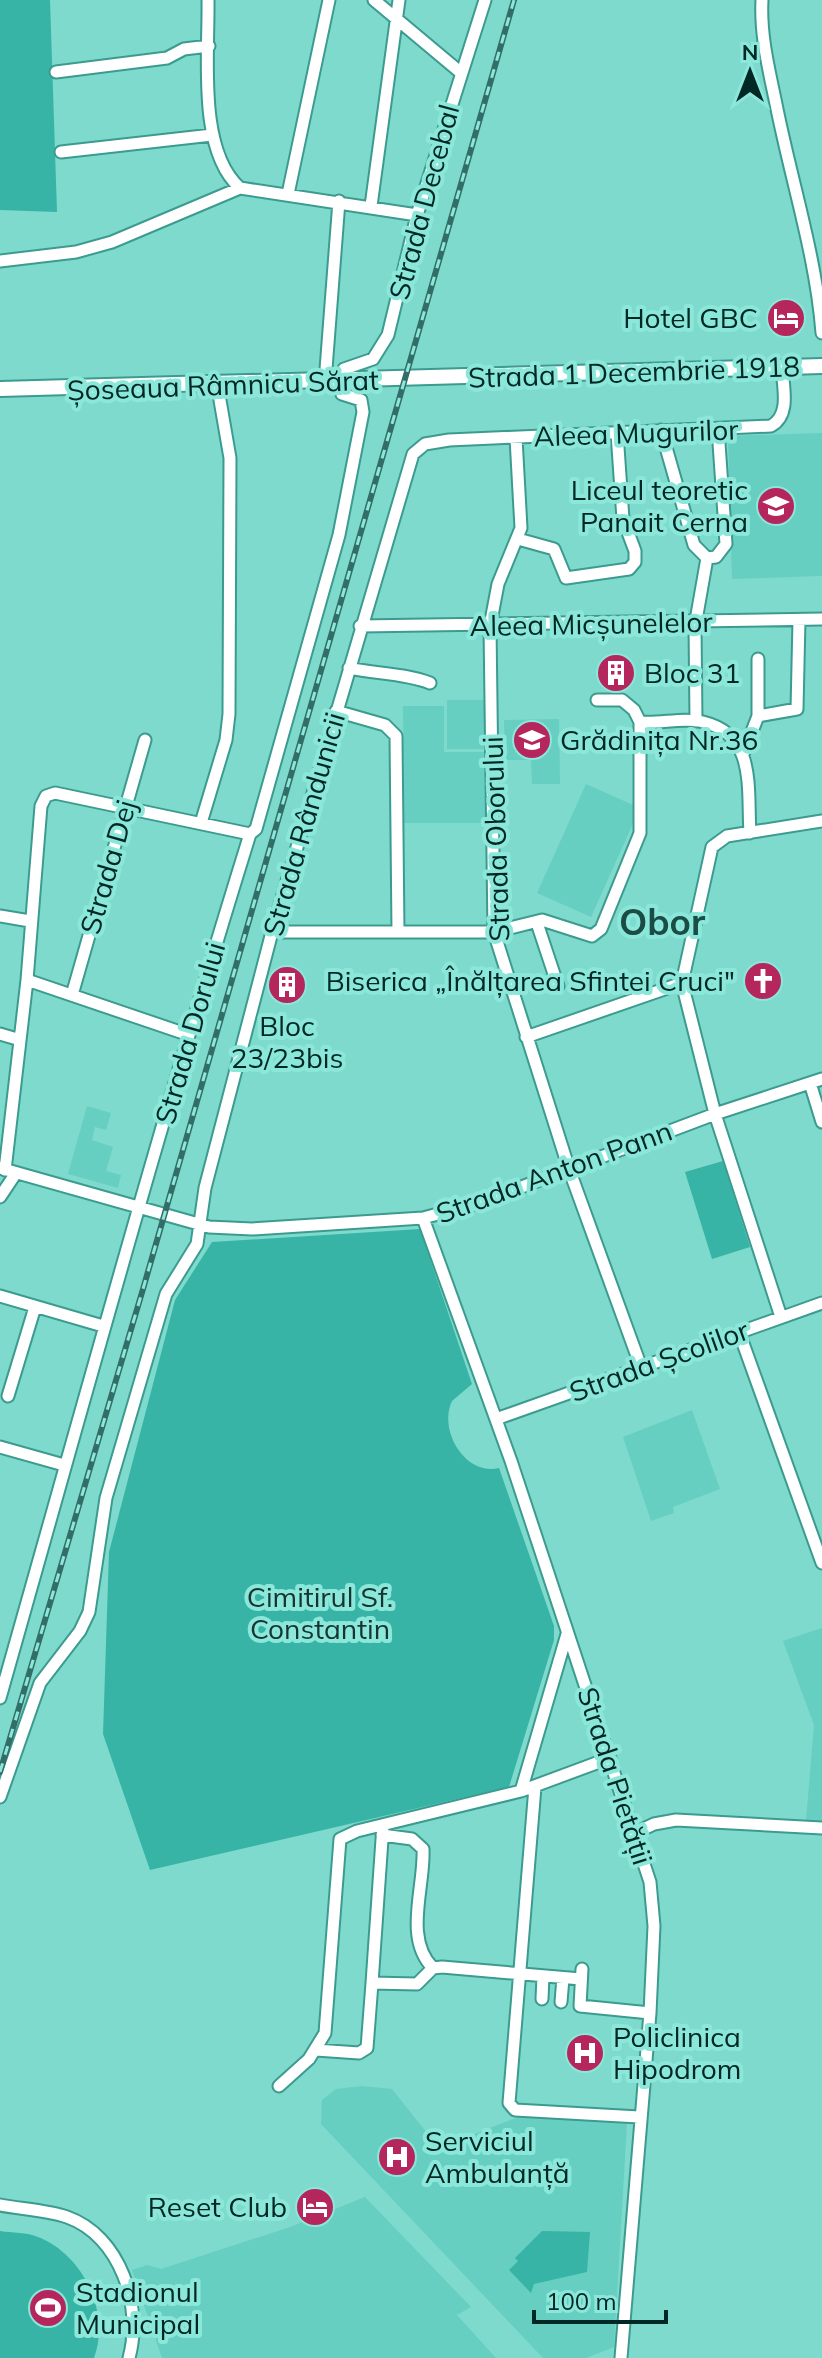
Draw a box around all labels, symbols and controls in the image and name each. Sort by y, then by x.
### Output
north arrow [710,32,790,112]
text: N [742,38,758,66]
street label: Strada Decebal [381,101,466,303]
hotel icon: Hotel GBC [765,297,807,339]
place label: Hotel GBC [623,300,758,335]
street label: Strada 1 Decembrie 1918 [467,348,800,395]
street label: Șoseaua Râmnicu Sărat [67,362,380,408]
street label: Aleea Mugurilor [533,411,740,454]
place label: Liceul teoretic Panait Cerna [571,472,748,539]
school or university icon: Liceul teoretic Panait Cerna [755,485,797,527]
street label: Aleea Micșunelelor [469,604,714,644]
building icon: Bloc 31 [595,652,637,694]
place label: Bloc 31 [644,655,740,690]
street label: Strada Rândunicii [255,708,352,940]
school or university icon: Grădinița Nr.36 [511,719,553,761]
place label: Grădinița Nr.36 [560,722,758,758]
street label: Strada Oborului [474,736,517,942]
street label: Strada Dej [72,796,143,938]
district label: Obor [619,899,706,944]
street label: Strada Dorului [147,938,232,1128]
church icon: Biserica „Înălțarea Sfintei Cruci" [742,960,784,1002]
place label: Biserica „Înălțarea Sfintei Cruci" [326,963,735,999]
building icon: Bloc 23/23bis [266,964,308,1006]
place label: Bloc 23/23bis [231,1008,343,1075]
street label: Strada Anton Pann [431,1113,677,1230]
street label: Strada Școlilor [564,1312,754,1410]
park label: Cimitirul Sf. Constantin [247,1579,393,1646]
street label: Strada Pietății [569,1683,661,1869]
place label: Policlinica Hipodrom [613,2019,741,2086]
hospital icon: Policlinica Hipodrom [564,2032,606,2074]
place label: Serviciul Ambulanță [425,2123,570,2191]
hospital icon: Serviciul Ambulanță [376,2136,418,2178]
hotel icon: Reset Club [294,2186,336,2228]
place label: Reset Club [148,2189,287,2224]
place label: Stadionul Municipal [76,2274,200,2341]
scale bar [534,2274,666,2324]
text: 100 m [546,2286,617,2316]
sports icon: Stadionul Municipal [27,2287,69,2329]

